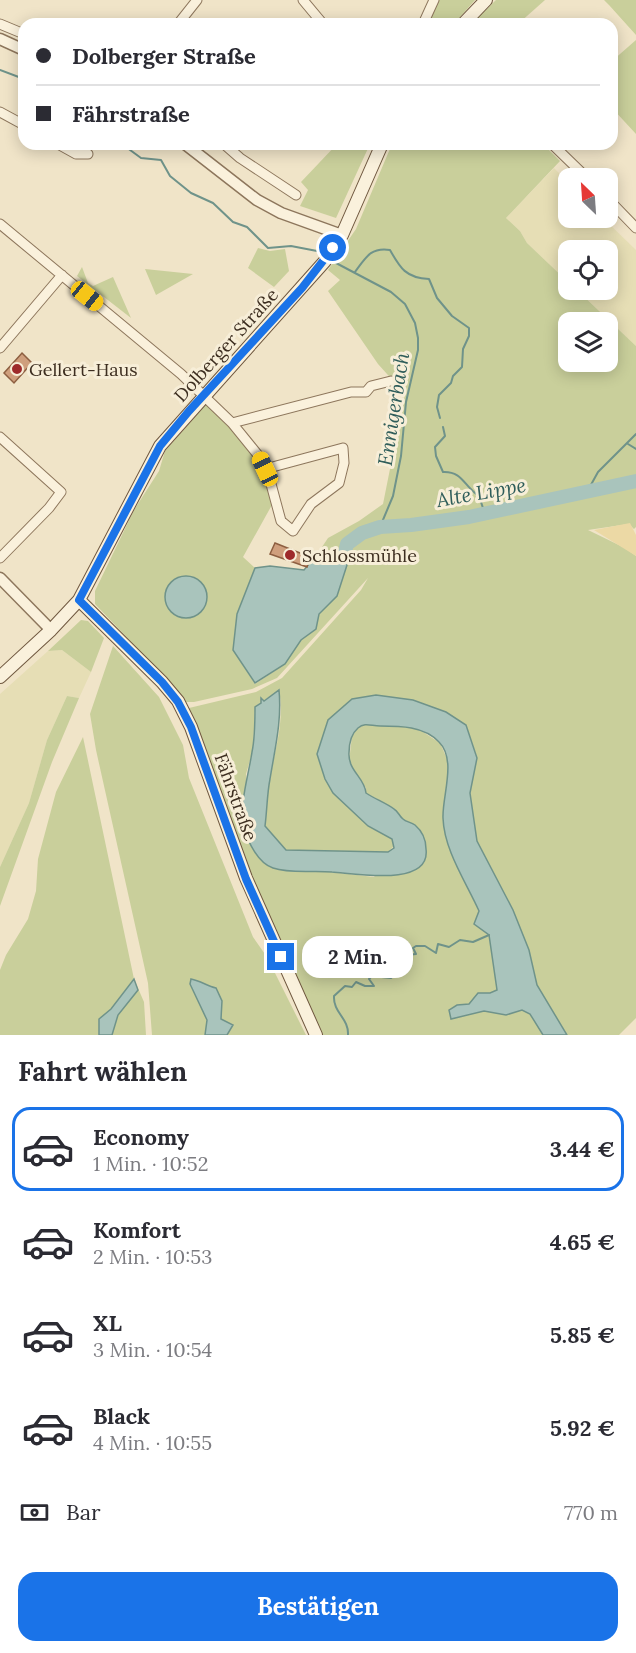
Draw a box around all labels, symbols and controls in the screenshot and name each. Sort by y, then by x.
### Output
text: Dolberger Straße [72,42,256,70]
text: Fährstraße [72,100,190,128]
north arrow [558,168,618,228]
map controls [558,168,618,372]
route start [319,234,346,261]
button: locate [558,240,618,300]
car [67,278,107,314]
street label: Dolberger Straße [169,283,283,407]
button: layers [558,312,618,372]
water label: Ennigerbach [372,350,414,467]
place label: Gellert-Haus [29,358,138,381]
marker: Gellert-Haus [10,362,24,376]
car [249,449,281,489]
water label: Alte Lippe [433,472,528,512]
place label: Schlossmühle [302,544,417,567]
marker: Schlossmühle [283,548,297,562]
street label: Fährstraße [210,750,262,844]
callout: 2 Min. [302,936,413,978]
route end [267,943,294,970]
text: 2 Min. [328,944,387,969]
text: Fahrt wählen [18,1054,187,1088]
icon: car [21,1122,75,1176]
text: Economy [93,1123,189,1151]
text: 3.44 € [550,1135,615,1163]
text: 1 Min. · 10:52 [93,1151,208,1176]
icon: car [21,1215,75,1269]
text: Komfort [93,1216,181,1244]
text: 4.65 € [550,1228,615,1256]
text: 2 Min. · 10:53 [93,1244,212,1269]
icon: car [21,1308,75,1362]
text: XL [93,1309,122,1337]
text: 5.85 € [550,1321,615,1349]
text: 3 Min. · 10:54 [93,1337,212,1362]
icon: car [21,1401,75,1455]
text: Black [93,1402,150,1430]
text: 5.92 € [550,1414,615,1442]
text: 4 Min. · 10:55 [93,1430,212,1455]
icon: cash [18,1496,51,1529]
text: Bar [66,1498,101,1526]
text: 770 m [564,1500,618,1525]
button: Bestätigen [18,1572,618,1641]

